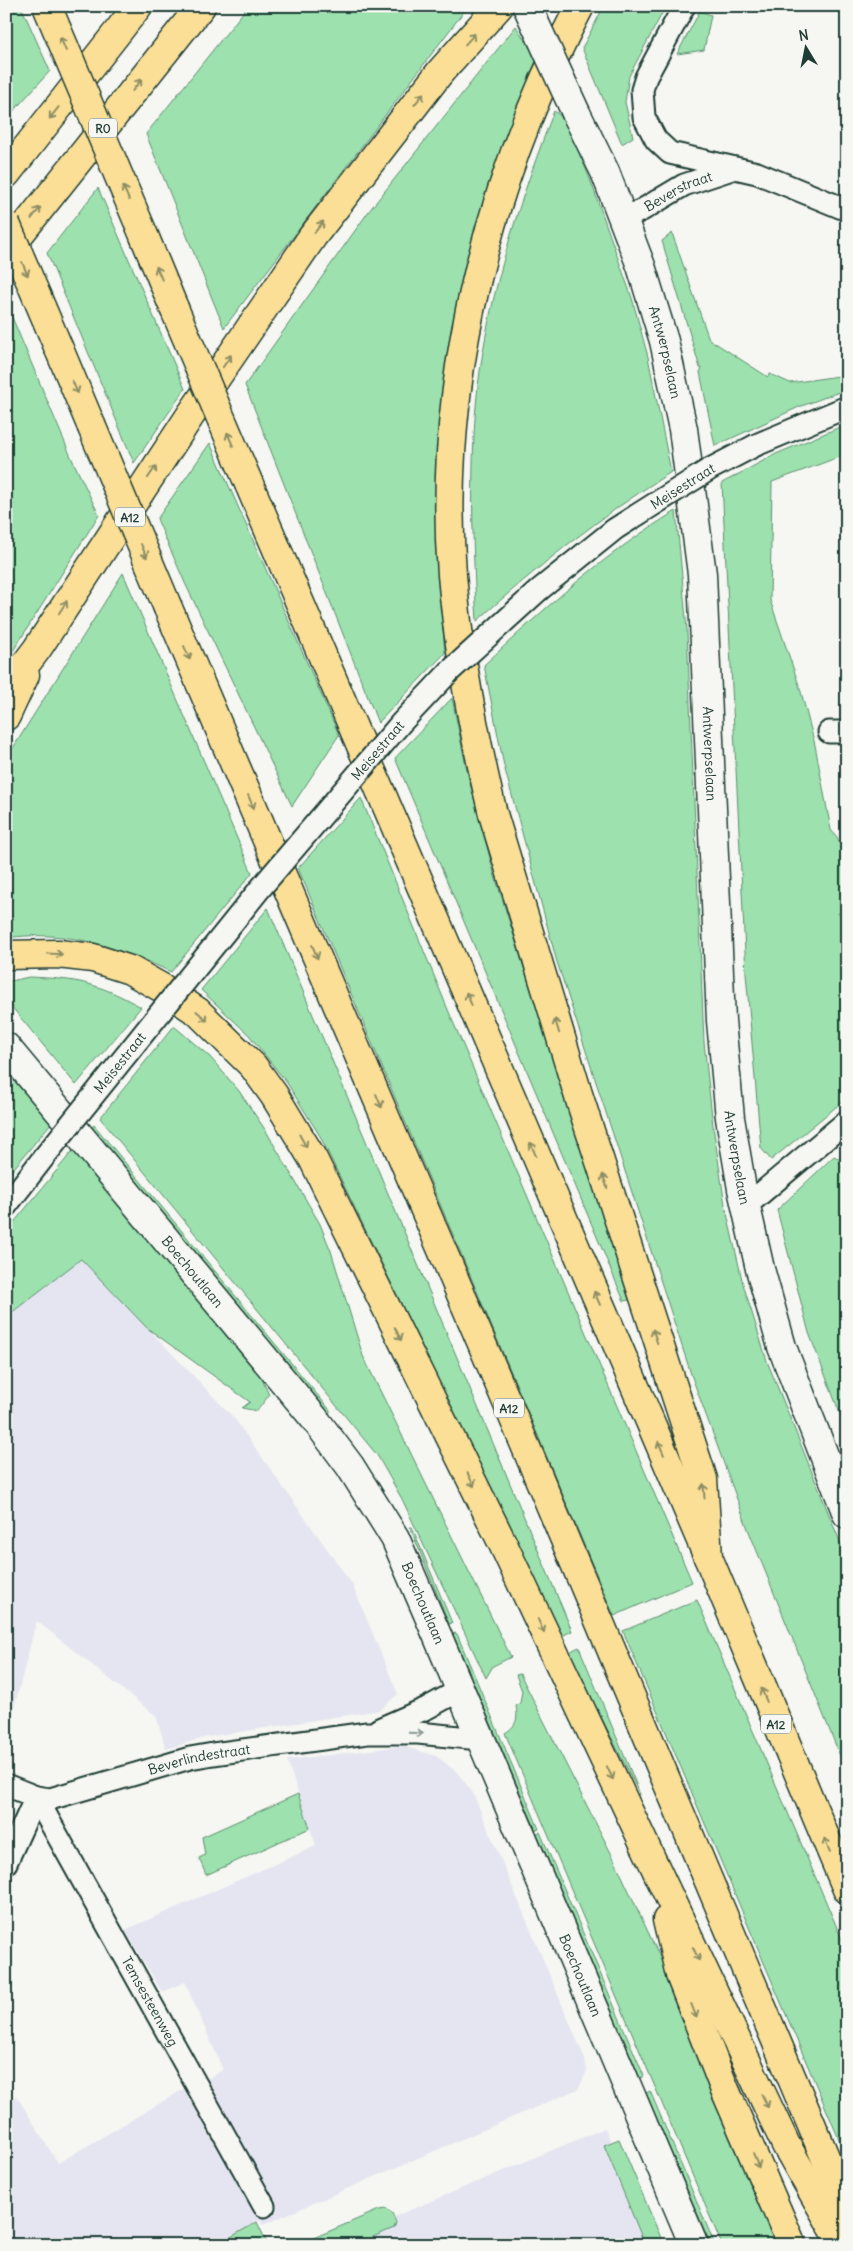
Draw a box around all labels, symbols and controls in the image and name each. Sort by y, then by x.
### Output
north arrow [780,22,830,72]
text: N [797,25,810,45]
one-way arrow [464,32,476,45]
one-way arrow [57,37,67,52]
one-way arrow [131,79,142,92]
one-way arrow [414,93,425,106]
one-way arrow [49,107,60,120]
road number: R0 [89,119,117,138]
street label: Beverstraat [641,167,715,216]
one-way arrow [120,186,130,201]
one-way arrow [31,207,42,220]
one-way arrow [314,221,325,234]
one-way arrow [21,261,31,276]
one-way arrow [154,266,164,281]
street label: Antwerpselaan [645,304,685,400]
one-way arrow [222,354,232,368]
one-way arrow [70,379,80,394]
one-way arrow [224,432,234,447]
street label: Meisestraat [647,459,718,513]
one-way arrow [147,465,158,479]
road number: A12 [115,508,145,526]
one-way arrow [140,543,149,558]
one-way arrow [58,601,68,615]
one-way arrow [183,645,193,660]
street label: Antwerpselaan [699,706,721,802]
street label: Meisestraat [347,717,408,784]
one-way arrow [247,794,256,810]
one-way arrow [310,944,320,959]
one-way arrow [46,949,63,959]
one-way arrow [464,992,474,1007]
one-way arrow [195,1010,208,1021]
one-way arrow [551,1019,561,1035]
street label: Meisestraat [90,1028,150,1097]
one-way arrow [374,1093,384,1108]
street label: Antwerpselaan [720,1110,754,1206]
one-way arrow [298,1134,308,1149]
one-way arrow [528,1142,538,1157]
one-way arrow [600,1174,610,1190]
street label: Boechoutlaan [158,1232,227,1311]
one-way arrow [592,1291,602,1306]
one-way arrow [394,1326,403,1341]
one-way arrow [650,1328,660,1344]
road number: A12 [494,1399,524,1418]
one-way arrow [656,1441,666,1456]
one-way arrow [467,1472,476,1487]
one-way arrow [699,1483,708,1499]
street label: Boechoutlaan [397,1559,449,1647]
one-way arrow [537,1618,546,1633]
one-way arrow [759,1688,769,1703]
road number: A12 [761,1715,791,1734]
one-way arrow [407,1729,423,1738]
street label: Beverlindestraat [146,1740,252,1779]
one-way arrow [606,1765,616,1780]
one-way arrow [822,1838,832,1853]
street label: Boechoutlaan [555,1931,606,2019]
one-way arrow [691,1947,701,1962]
street label: Temsesteenweg [118,1953,182,2050]
one-way arrow [690,2002,699,2018]
one-way arrow [760,2094,770,2109]
one-way arrow [752,2153,762,2168]

